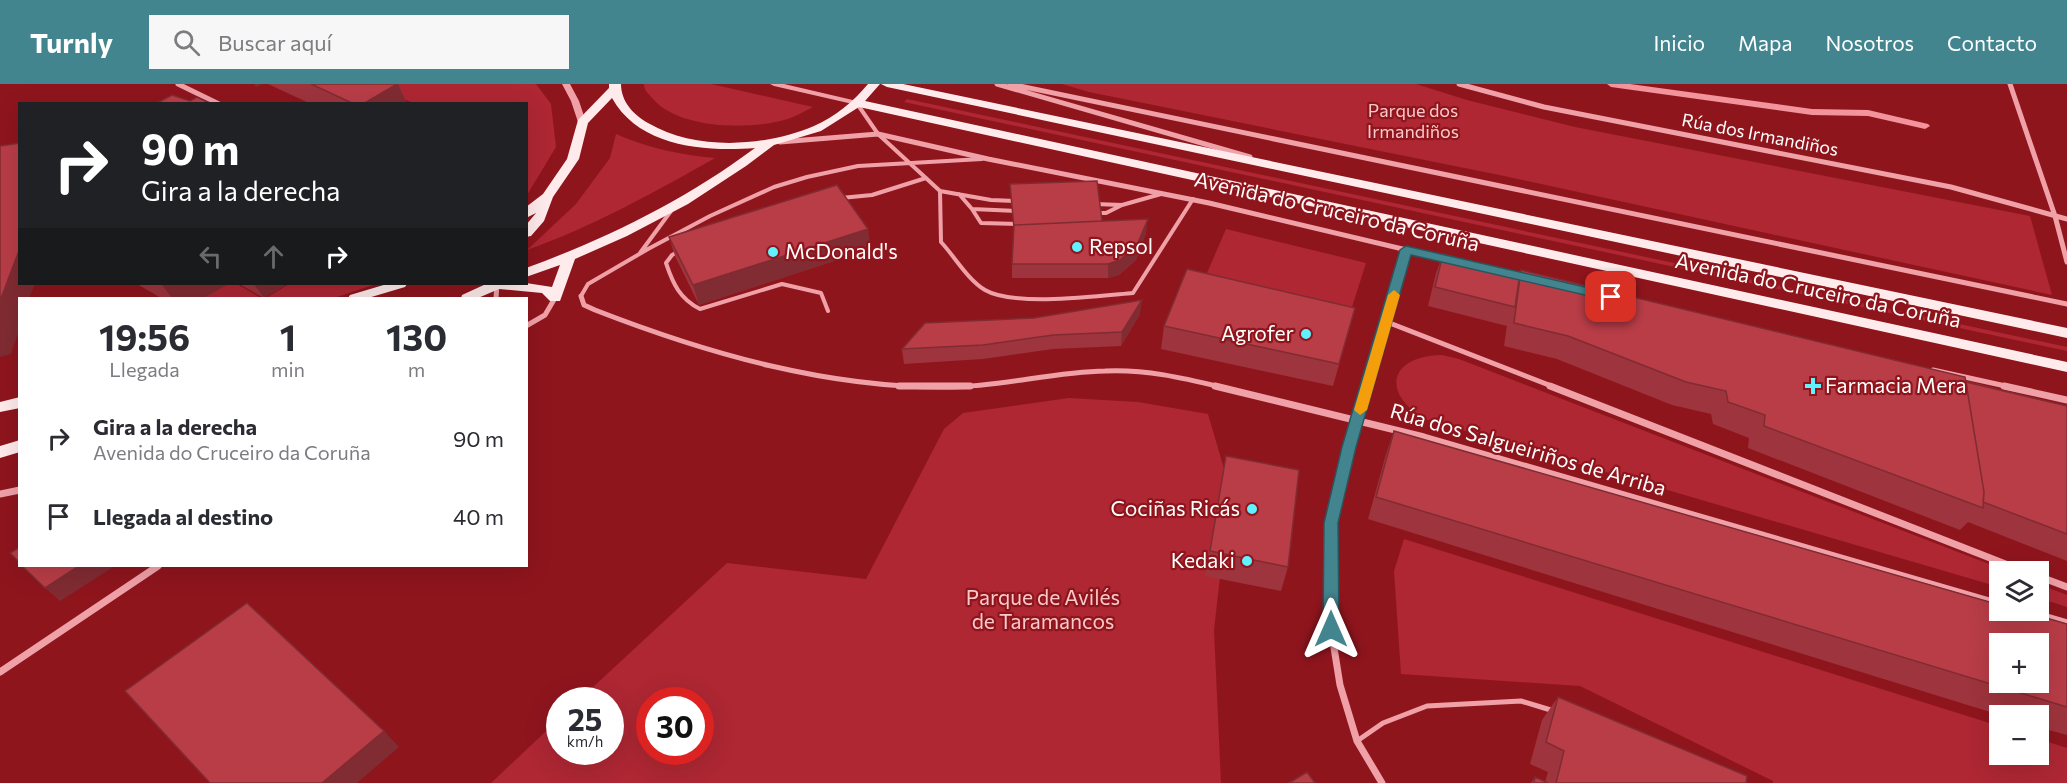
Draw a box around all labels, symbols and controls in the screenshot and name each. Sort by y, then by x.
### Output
search box [149,15,569,69]
text: Turnly [30,25,113,59]
icon: search [170,26,203,59]
text: Buscar aquí [218,29,332,56]
text: Inicio [1653,30,1705,55]
text: Mapa [1738,30,1792,55]
text: Nosotros [1825,30,1914,55]
text: Contacto [1947,30,2037,55]
park label: Parque dos Irmandiños [1367,99,1459,142]
street label: Rúa dos Irmandiños [1680,108,1840,160]
text: 90 m [141,122,240,174]
icon: right [42,126,120,204]
street label: Avenida do Cruceiro da Coruña [1192,166,1482,256]
text: Gira a la derecha [141,174,340,207]
place label: Repsol [1089,233,1153,258]
place label: McDonald's [785,238,898,263]
icon: left [194,240,227,273]
icon: ahead [257,240,290,273]
icon: right [320,240,353,273]
marker: Repsol [1070,240,1084,254]
marker: McDonald's [766,245,780,259]
street label: Avenida do Cruceiro da Coruña [1673,247,1964,332]
pin [1585,271,1636,322]
icon: arrive [1594,280,1627,313]
text: 19:56 [99,314,190,358]
text: 1 [280,314,296,358]
text: 130 [386,314,447,358]
place label: Agrofer [1221,320,1294,345]
marker: Agrofer [1299,327,1313,341]
text: Llegada [109,357,180,381]
text: min [271,357,305,381]
text: m [408,357,425,381]
place label: Farmacia Mera [1825,372,1966,397]
marker: Farmacia Mera [1806,379,1820,393]
street label: Rúa dos Salgueiriños de Arriba [1388,397,1669,500]
text: Gira a la derecha [93,413,257,440]
icon: right [42,422,75,455]
text: 90 m [453,425,504,452]
text: Avenida do Cruceiro da Coruña [93,440,371,464]
place label: Cociñas Ricás [1110,495,1240,520]
icon: arrive [42,500,75,533]
marker: Cociñas Ricás [1245,502,1259,516]
text: Llegada al destino [93,503,273,530]
text: 40 m [453,503,504,530]
place label: Kedaki [1171,547,1235,572]
marker: Kedaki [1240,554,1254,568]
map controls [1989,561,2049,765]
button: layers [1989,561,2049,621]
park label: Parque de Avilés de Taramancos [966,584,1120,633]
position arrow [1299,597,1363,661]
button: + [1989,633,2049,693]
speed limit sign: 30 [636,687,714,765]
text: 25 [568,700,602,737]
button: − [1989,705,2049,765]
text: km/h [567,732,603,750]

